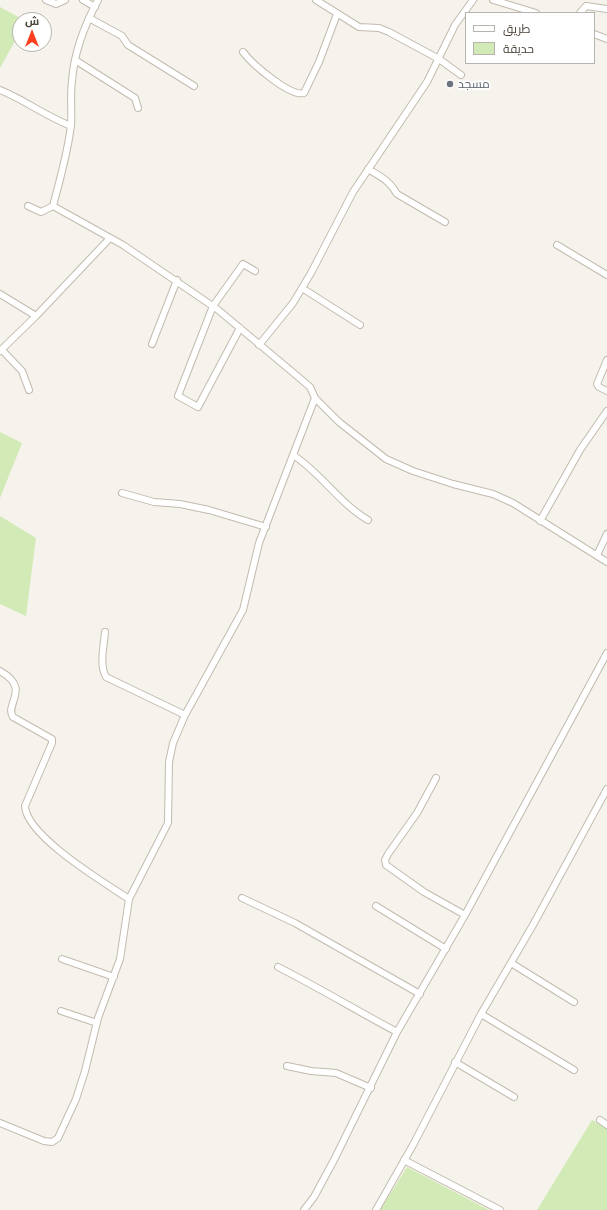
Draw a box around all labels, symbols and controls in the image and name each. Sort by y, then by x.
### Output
north arrow [12,12,52,52]
legend [465,12,595,64]
text: ش [25,14,39,27]
text: طريق [503,21,530,36]
text: حديقة [503,41,534,56]
place label: مسجد [458,77,490,91]
marker: مسجد [445,79,455,89]

